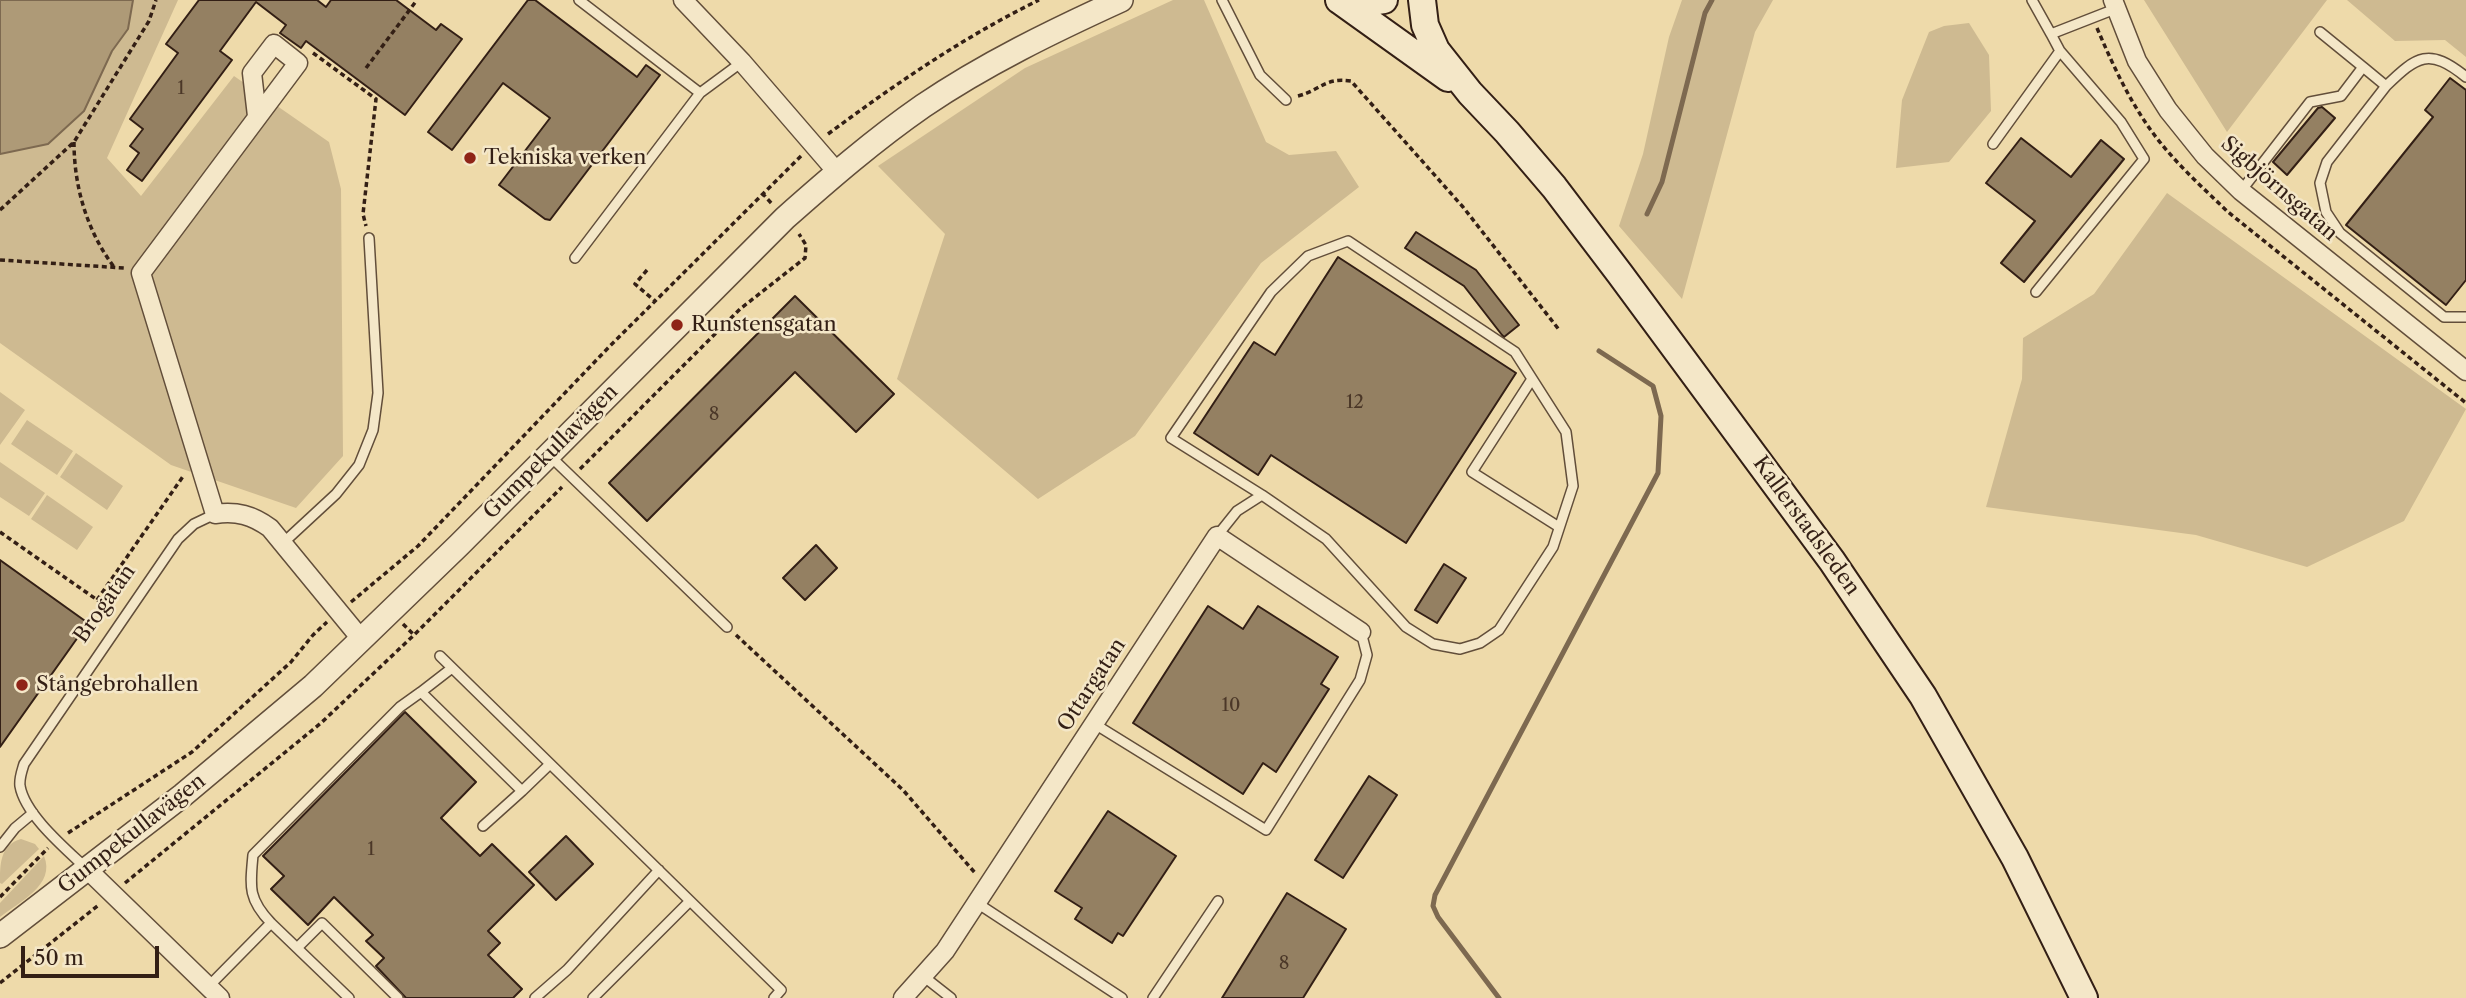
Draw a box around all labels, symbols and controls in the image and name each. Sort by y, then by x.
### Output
house number: 1 [177,78,185,100]
street label: Sigbjörnsgatan [2215,131,2343,247]
place label: Tekniska verken [484,145,646,171]
marker: Tekniska verken [462,150,478,166]
place label: Runstensgatan [691,312,837,338]
marker: Runstensgatan [669,317,685,333]
street label: Gumpekullavägen [478,379,624,525]
house number: 12 [1346,392,1364,414]
house number: 8 [709,404,719,426]
street label: Kallerstadsleden [1747,452,1865,600]
street label: Brogatan [69,560,141,648]
street label: Ottargatan [1053,634,1131,736]
place label: Stångebrohallen [36,672,199,698]
marker: Stångebrohallen [14,677,30,693]
house number: 10 [1222,695,1240,717]
street label: Gumpekullavägen [53,769,211,899]
house number: 1 [367,839,375,861]
scale bar [24,932,163,976]
text: 50 m [34,945,84,970]
house number: 8 [1279,953,1289,975]

